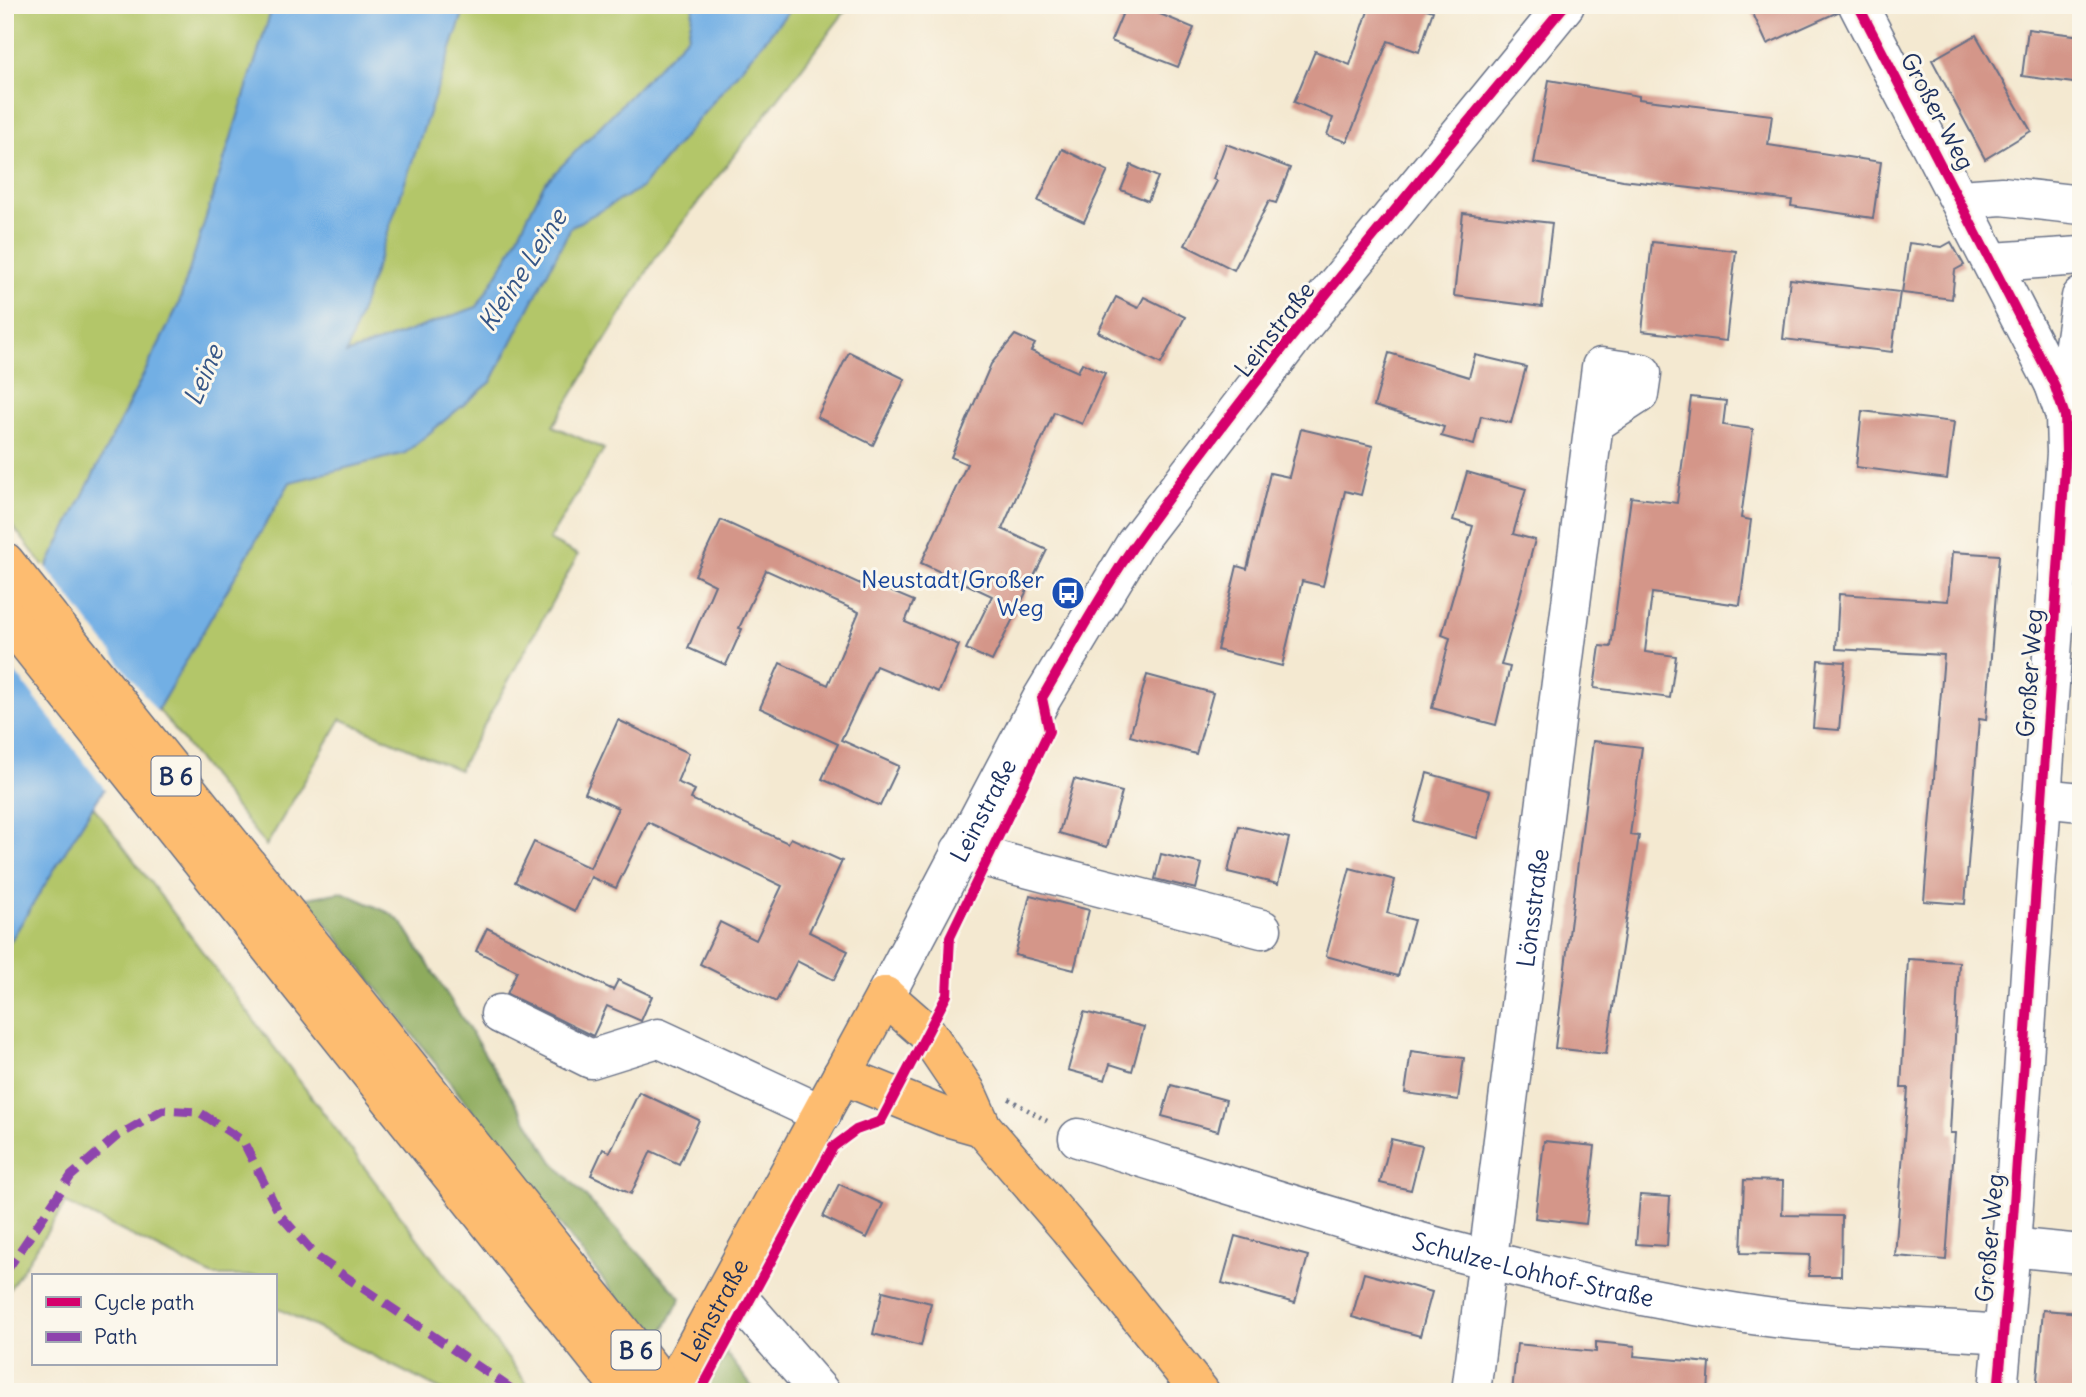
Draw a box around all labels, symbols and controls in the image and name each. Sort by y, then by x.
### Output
street label: Großer Weg [1894,47,1982,175]
water label: Kleine Leine [470,201,575,337]
street label: Leinstraße [1227,275,1321,383]
water label: Leine [176,338,231,410]
place label: Neustadt/Großer Weg [861,564,1044,622]
bus stop icon: Neustadt/Großer Weg [1049,574,1087,612]
street label: Großer Weg [2010,608,2048,738]
street label: Leinstraße [943,753,1022,867]
road number: B 6 [152,756,200,796]
street label: Lönsstraße [1510,847,1555,969]
street label: Großer Weg [1968,1172,2010,1304]
street label: Schulze-Lohhof-Straße [1409,1226,1656,1313]
street label: Leinstraße [674,1254,754,1367]
legend [32,1274,276,1366]
text: Cycle path [94,1289,194,1316]
text: Path [94,1323,137,1350]
road number: B 6 [612,1330,660,1370]

